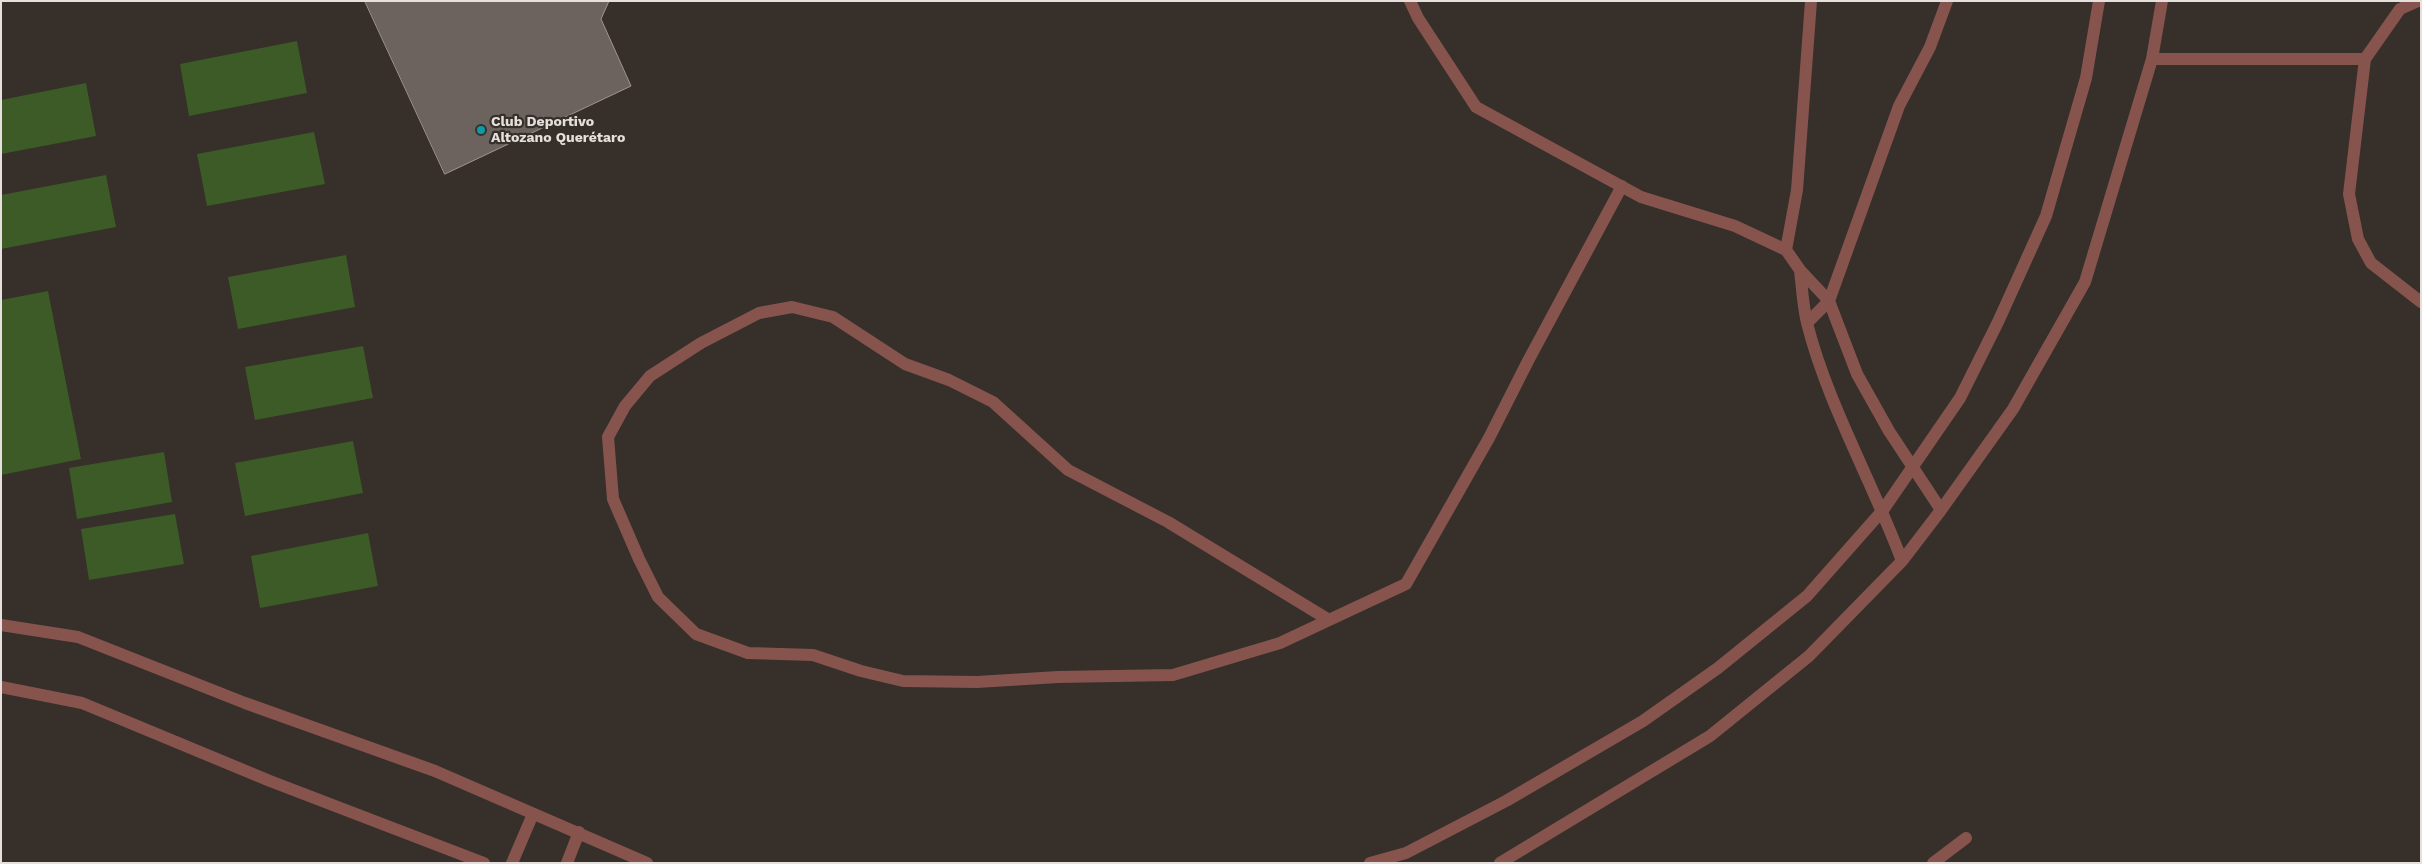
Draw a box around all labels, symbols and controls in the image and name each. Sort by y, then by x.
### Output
place label: Club Deportivo Altozano Querétaro [491,114,625,146]
marker: Club Deportivo Altozano Querétaro [475,124,487,136]

